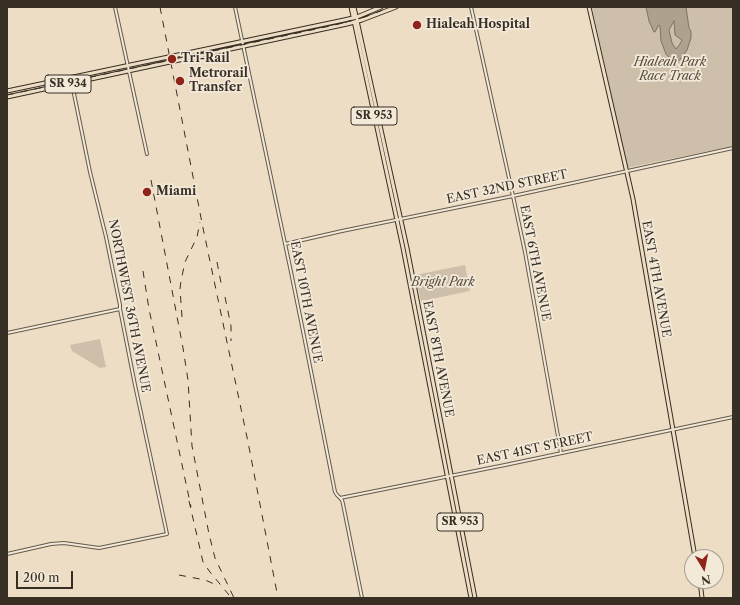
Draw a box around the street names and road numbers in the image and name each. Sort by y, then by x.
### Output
road number: SR 934 [45,75,91,93]
road number: SR 953 [351,107,397,125]
street label: EAST 32ND STREET [445,167,569,207]
street label: EAST 6TH AVENUE [517,204,553,322]
street label: NORTHWEST 36TH AVENUE [105,218,153,394]
street label: EAST 4TH AVENUE [639,220,673,338]
street label: EAST 10TH AVENUE [287,240,325,364]
street label: EAST 8TH AVENUE [420,300,456,418]
street label: EAST 41ST STREET [476,430,594,468]
road number: SR 953 [437,513,483,531]

